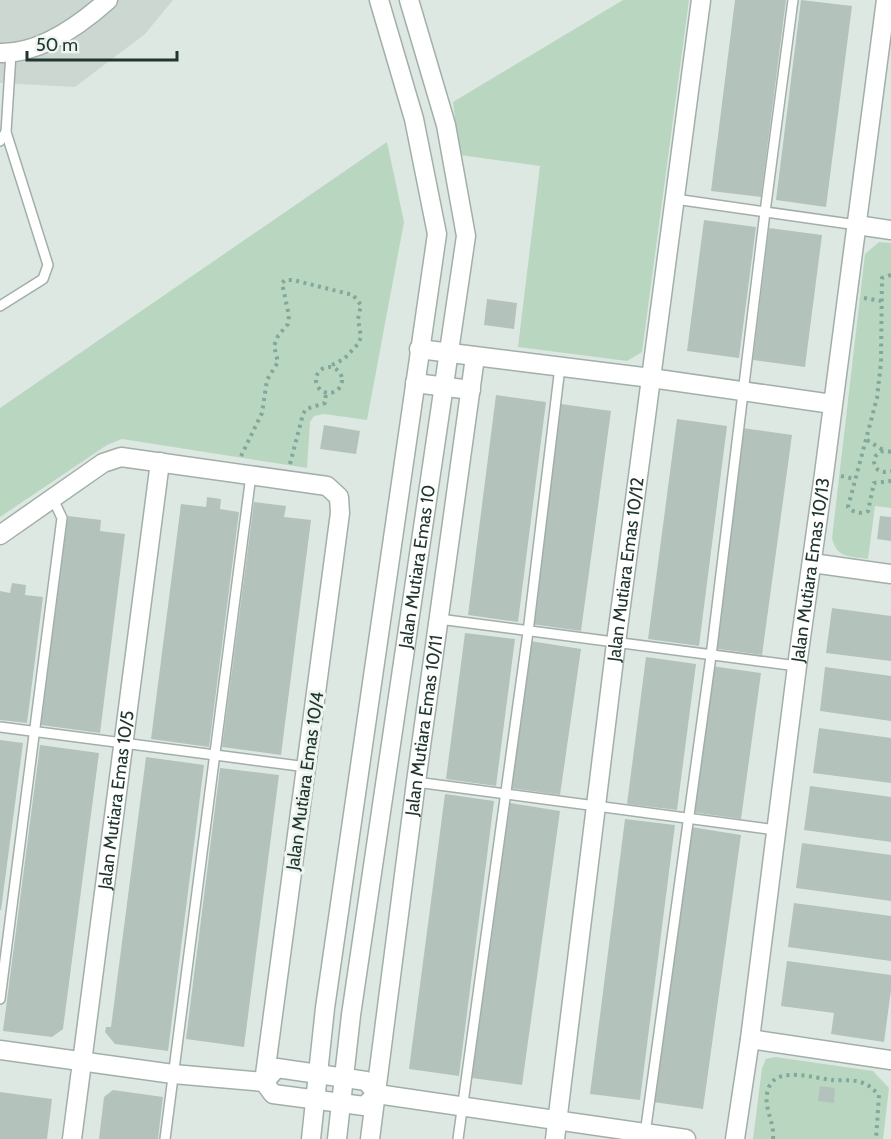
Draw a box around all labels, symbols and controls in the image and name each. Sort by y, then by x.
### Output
scale bar [27,24,177,62]
text: 50 m [36,34,78,56]
street label: Jalan Mutiara Emas 10/12 [603,476,649,664]
street label: Jalan Mutiara Emas 10/13 [787,476,834,665]
street label: Jalan Mutiara Emas 10 [394,483,440,651]
street label: Jalan Mutiara Emas 10/11 [401,634,447,818]
street label: Jalan Mutiara Emas 10/4 [281,690,328,873]
street label: Jalan Mutiara Emas 10/5 [93,709,139,892]

